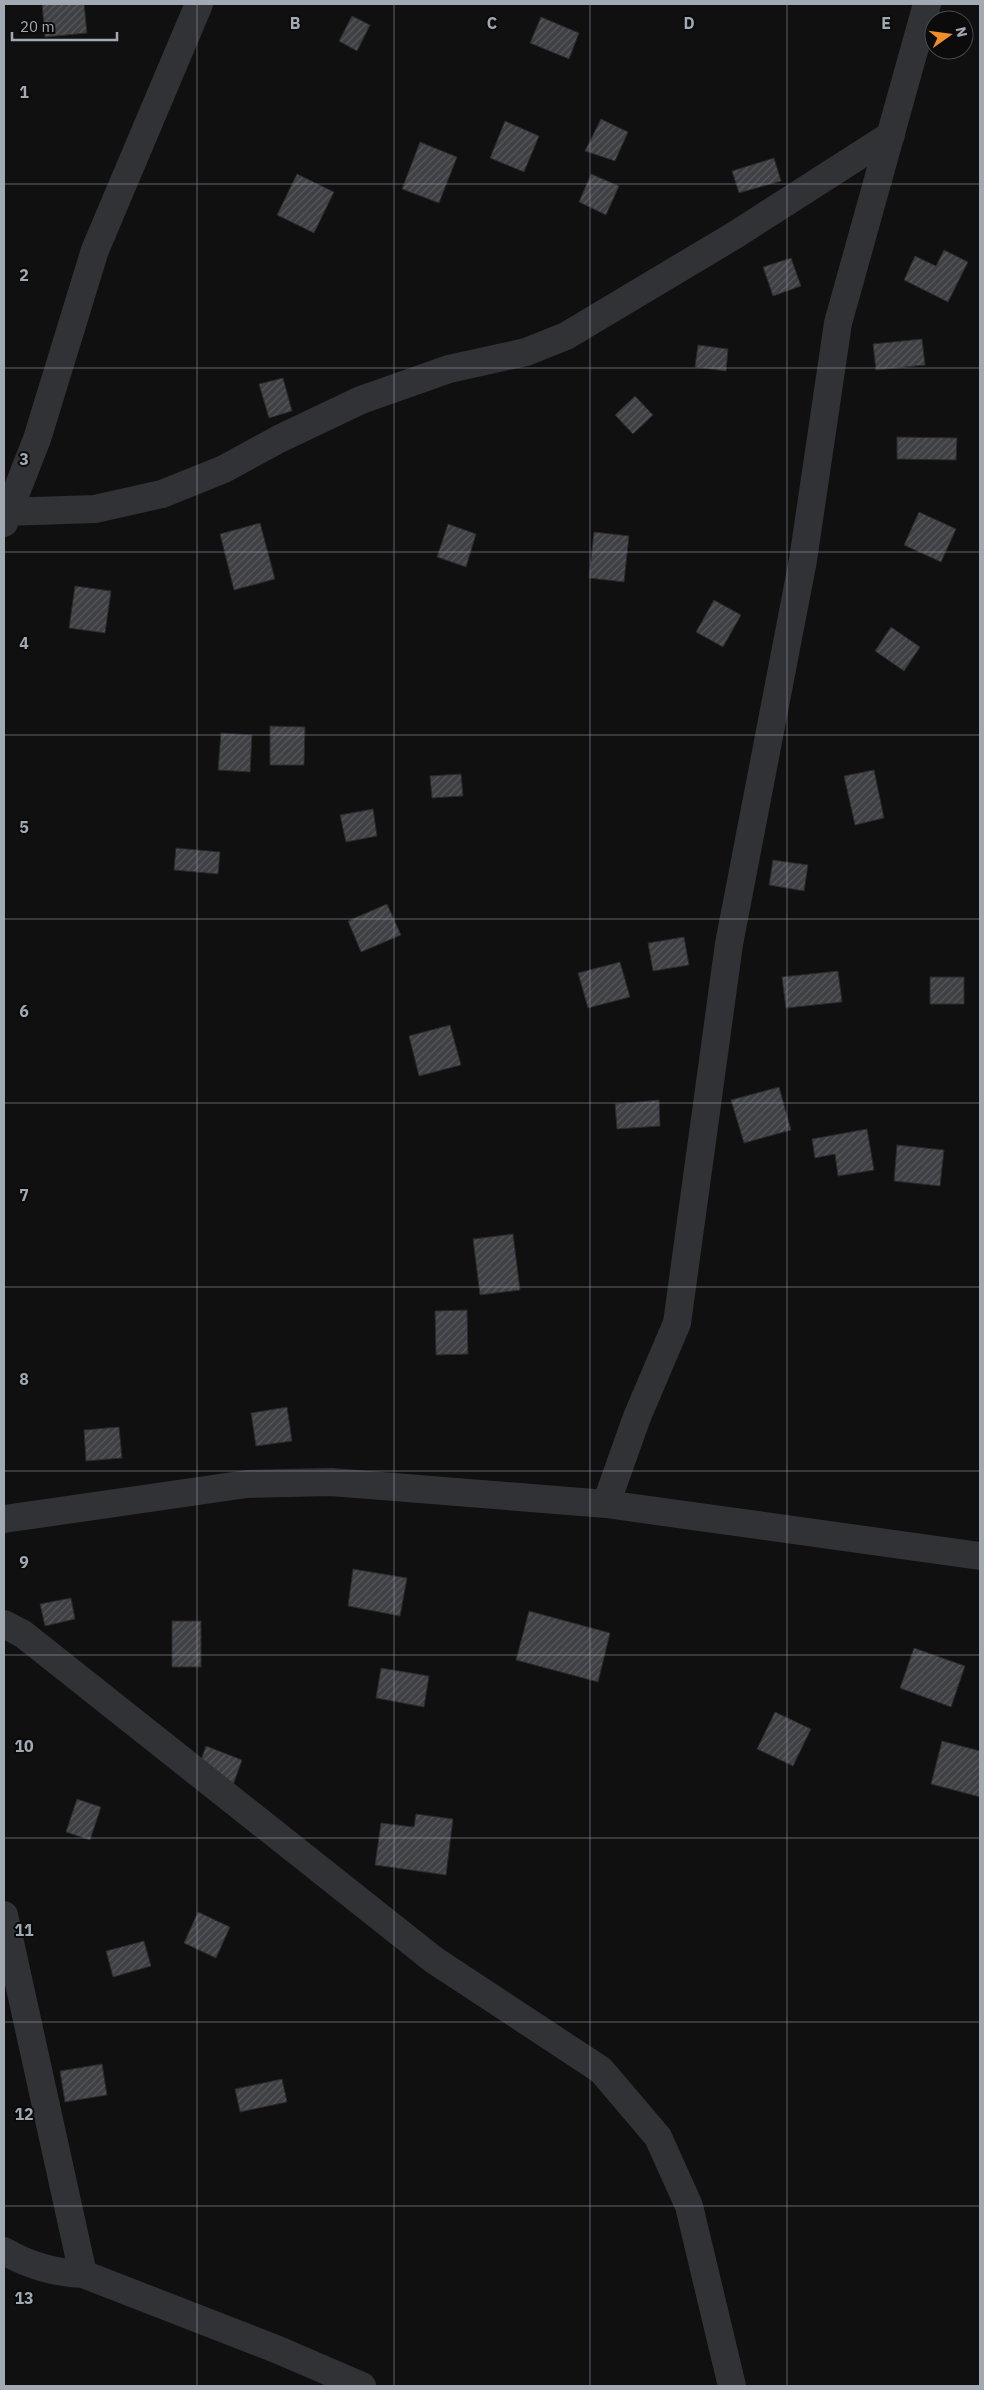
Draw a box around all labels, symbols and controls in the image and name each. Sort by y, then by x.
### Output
scale bar [12,10,118,42]
north arrow [924,10,974,60]
text: B [290,13,301,33]
text: C [487,13,497,33]
text: D [683,13,695,33]
text: E [881,13,891,33]
text: 20 m [20,17,55,36]
text: N [952,25,972,39]
text: 1 [19,82,29,102]
text: 2 [19,265,29,285]
text: 3 [19,449,29,469]
text: 4 [19,633,29,653]
text: 5 [19,817,29,837]
text: 6 [19,1001,29,1021]
text: 7 [19,1185,29,1205]
text: 8 [19,1369,29,1389]
text: 9 [19,1552,29,1572]
text: 10 [14,1736,34,1756]
text: 11 [14,1920,34,1940]
text: 12 [14,2104,34,2124]
text: 13 [14,2288,34,2308]

